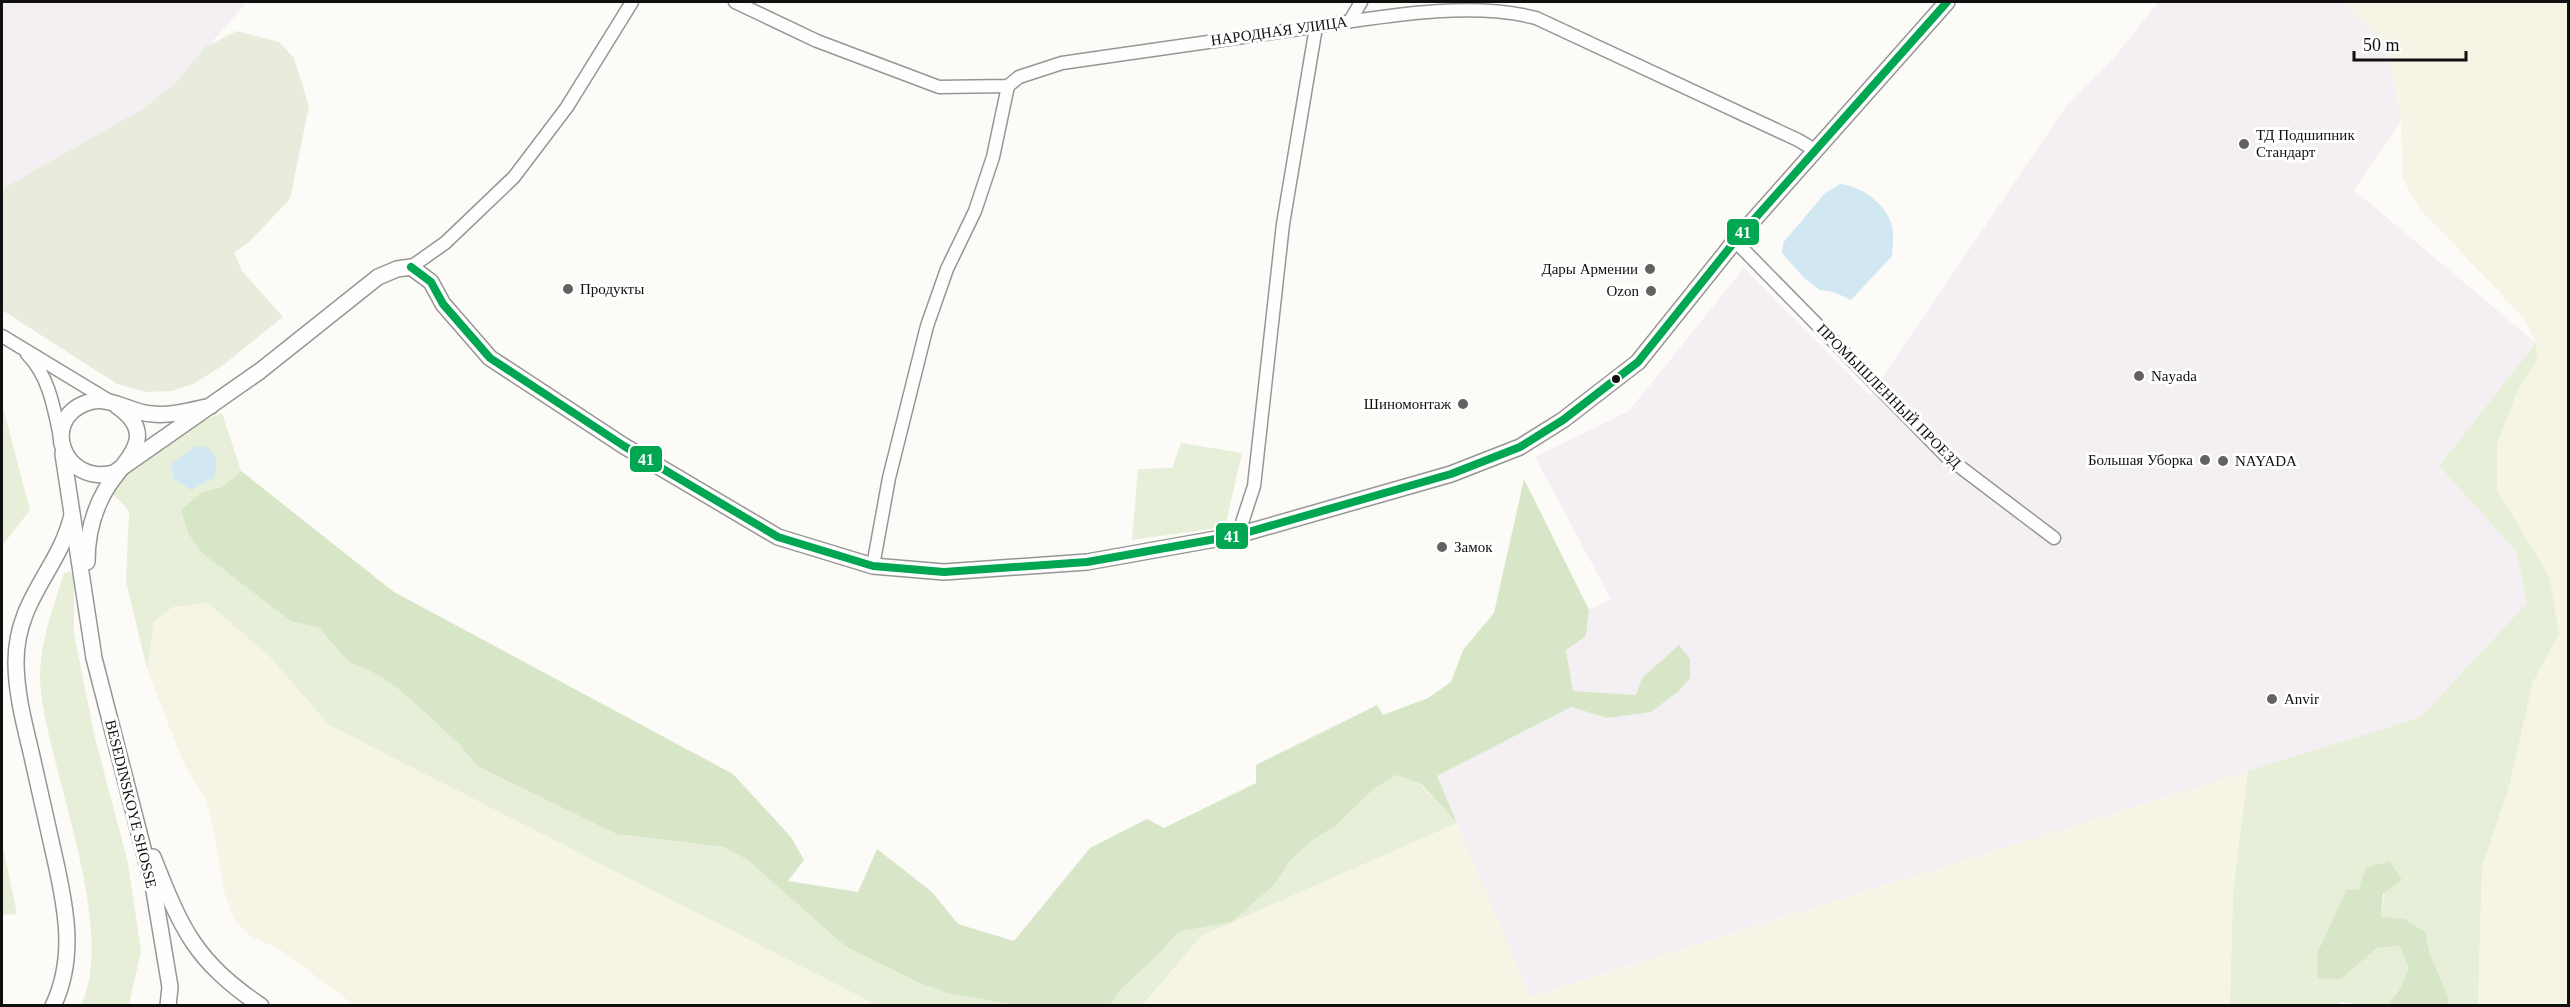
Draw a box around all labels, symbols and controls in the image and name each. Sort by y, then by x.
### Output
street label: НАРОДНАЯ УЛИЦА [1210,13,1348,48]
scale bar [2354,24,2466,62]
text: 50 m [2363,35,2400,55]
place label: ТД Подшипник Стандарт [2256,127,2355,160]
marker: ТД Подшипник Стандарт [2237,137,2251,151]
line badge: 41 [1726,218,1760,246]
text: 41 [1735,224,1751,241]
place label: Дары Армении [1541,261,1638,277]
marker: Дары Армении [1643,262,1657,276]
place label: Продукты [580,281,644,297]
marker: Продукты [561,282,575,296]
place label: Ozon [1607,283,1639,299]
marker: Ozon [1644,284,1658,298]
street label: ПРОМЫШЛЕННЫЙ ПРОЕЗД [1814,321,1964,471]
place label: Nayada [2151,368,2197,384]
marker: Nayada [2132,369,2146,383]
unlabelled marker [1610,373,1622,385]
place label: Шиномонтаж [1364,396,1452,412]
marker: Шиномонтаж [1456,397,1470,411]
line badge: 41 [629,445,663,473]
text: 41 [638,451,654,468]
place label: Большая Уборка [2088,452,2193,468]
marker: Большая Уборка [2198,453,2212,467]
place label: NAYADA [2235,453,2297,469]
marker: NAYADA [2216,454,2230,468]
line badge: 41 [1215,522,1249,550]
text: 41 [1224,528,1240,545]
place label: Замок [1454,539,1493,555]
marker: Замок [1435,540,1449,554]
place label: Anvir [2284,691,2319,707]
marker: Anvir [2265,692,2279,706]
street label: BESEDINSKOYE SHOSSE [102,718,160,890]

